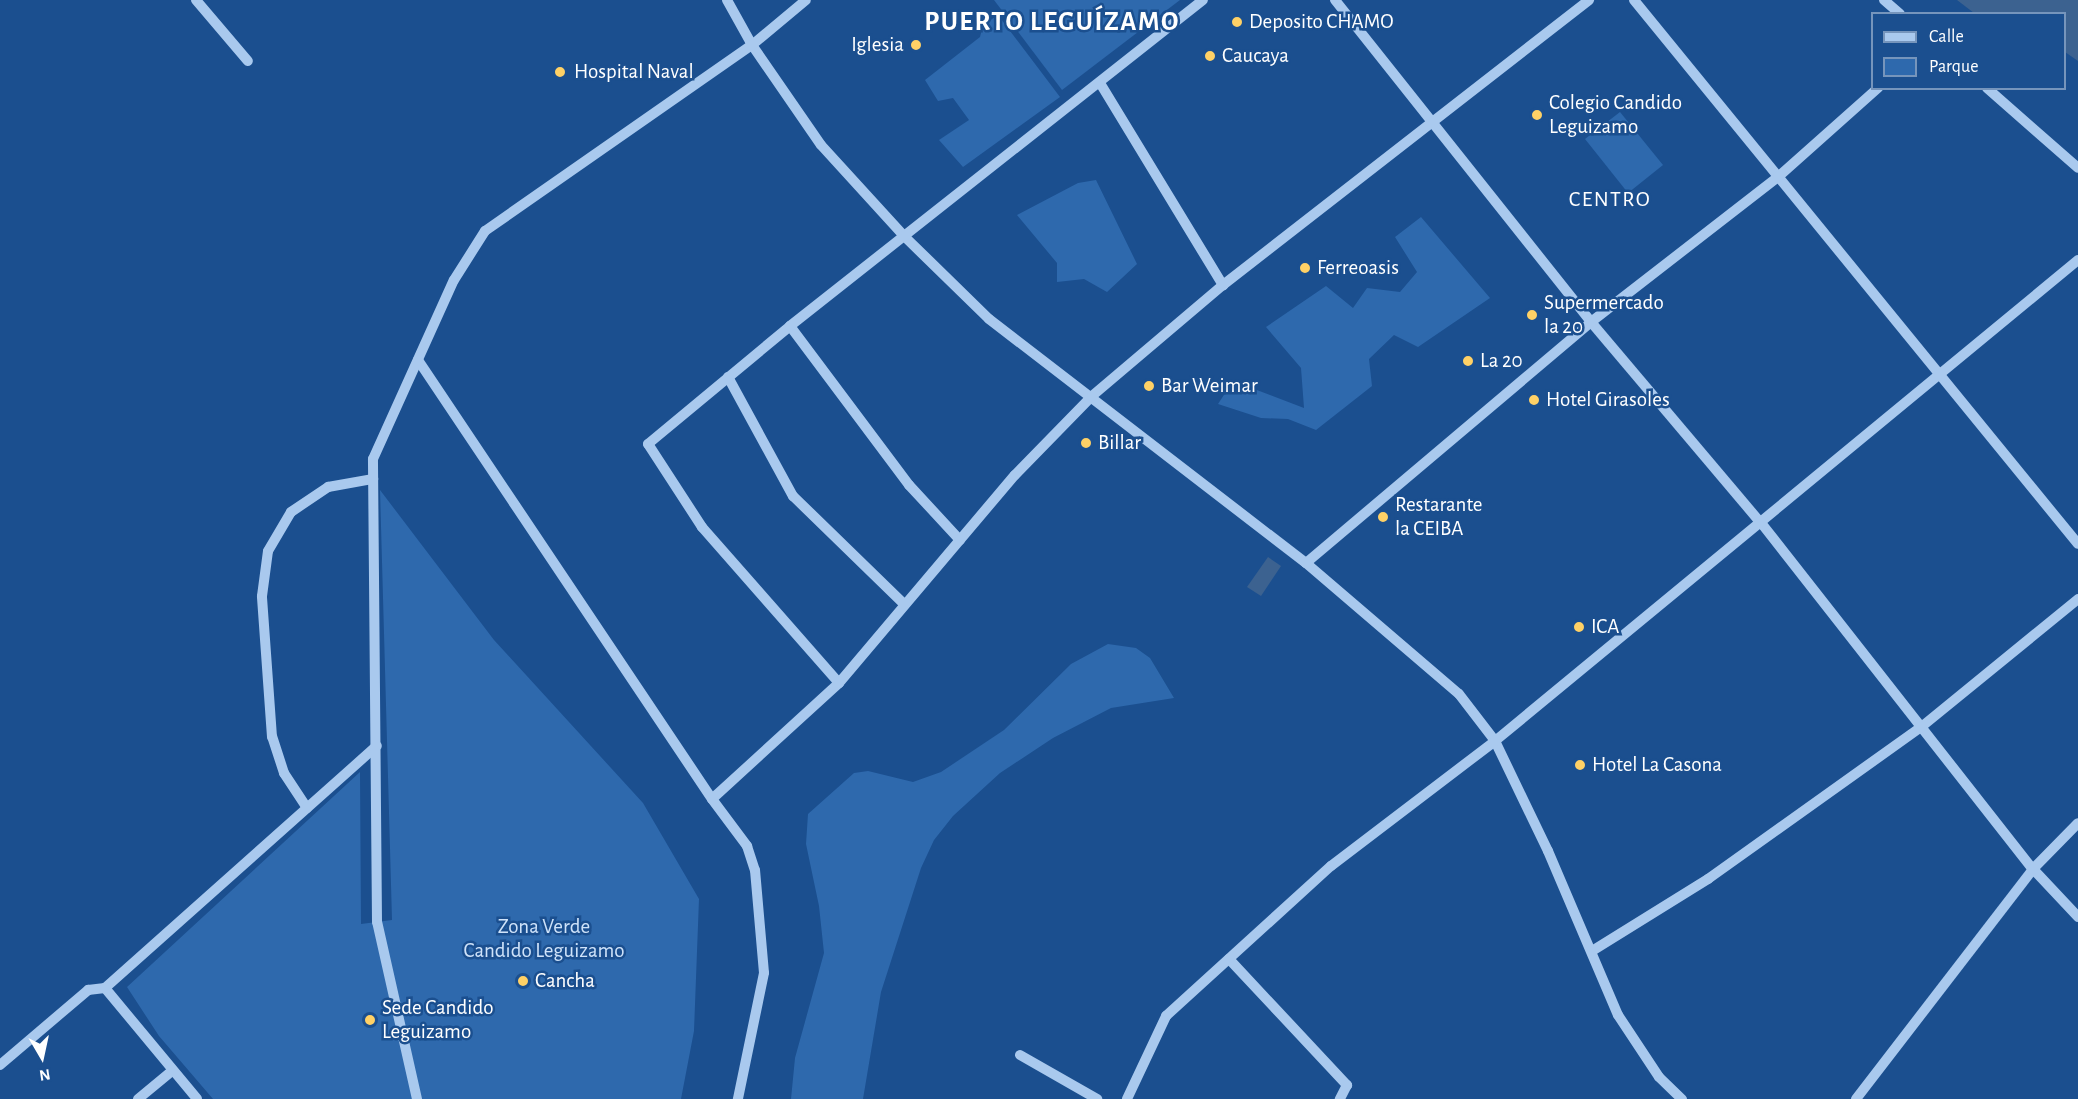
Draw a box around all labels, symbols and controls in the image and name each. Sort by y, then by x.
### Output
district label: PUERTO LEGUÍZAMO [924,6,1180,38]
place label: Deposito CHAMO [1249,9,1394,35]
legend [1871,12,2066,90]
marker: Deposito CHAMO [1230,15,1244,29]
text: Calle [1929,28,1964,46]
place label: Iglesia [851,32,904,58]
marker: Iglesia [909,38,923,52]
place label: Caucaya [1222,43,1289,69]
marker: Caucaya [1203,49,1217,63]
text: Parque [1929,58,1978,76]
place label: Hospital Naval [574,59,694,85]
marker: Hospital Naval [551,63,569,81]
place label: Colegio Candido Leguizamo [1549,90,1682,140]
marker: Colegio Candido Leguizamo [1530,108,1544,122]
district label: CENTRO [1569,187,1651,213]
place label: Ferreoasis [1317,255,1399,281]
marker: Ferreoasis [1298,261,1312,275]
place label: Supermercado la 20 [1544,290,1664,340]
marker: Supermercado la 20 [1525,308,1539,322]
place label: La 20 [1480,348,1523,374]
marker: La 20 [1461,354,1475,368]
place label: Bar Weimar [1161,373,1258,399]
marker: Bar Weimar [1142,379,1156,393]
place label: Hotel Girasoles [1546,387,1670,413]
marker: Hotel Girasoles [1527,393,1541,407]
place label: Billar [1098,430,1141,456]
marker: Billar [1079,436,1093,450]
place label: Restarante la CEIBA [1395,492,1483,542]
marker: Restarante la CEIBA [1376,510,1390,524]
place label: ICA [1591,614,1619,640]
marker: ICA [1572,620,1586,634]
place label: Hotel La Casona [1592,752,1722,778]
marker: Hotel La Casona [1573,758,1587,772]
park label: Zona Verde Candido Leguizamo [463,914,625,964]
place label: Cancha [535,968,595,994]
marker: Cancha [516,974,530,988]
place label: Sede Candido Leguizamo [382,995,494,1045]
marker: Sede Candido Leguizamo [363,1013,377,1027]
north arrow [12,1027,72,1087]
text: N [38,1066,52,1084]

